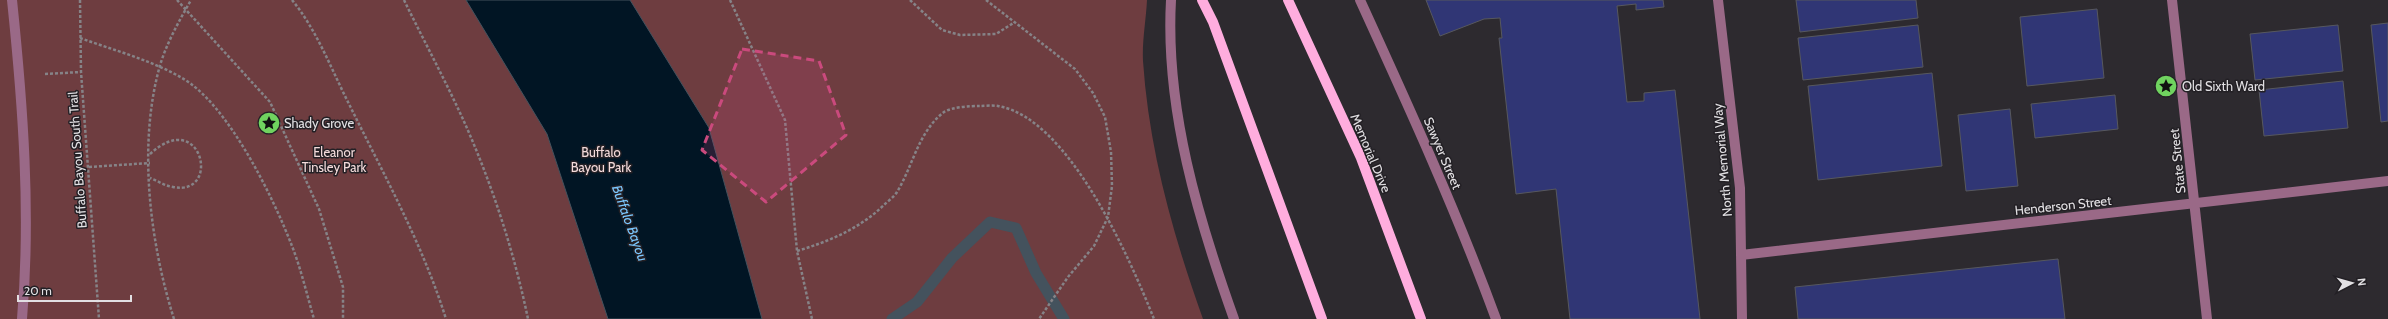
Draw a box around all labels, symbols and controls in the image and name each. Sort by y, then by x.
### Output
place icon: Old Sixth Ward [2153,73,2179,99]
place label: Old Sixth Ward [2182,78,2265,94]
street label: Buffalo Bayou South Trail [64,91,90,229]
street label: North Memorial Way [1709,102,1735,217]
place icon: Shady Grove [256,110,282,136]
street label: Memorial Drive [1347,111,1395,195]
place label: Shady Grove [284,115,354,131]
street label: Sawyer Street [1421,115,1466,192]
street label: State Street [2166,127,2188,194]
park label: Eleanor Tinsley Park [302,144,367,175]
park label: Buffalo Bayou Park [571,144,631,175]
water label: Buffalo Bayou [608,182,652,264]
street label: Henderson Street [2014,192,2113,218]
north arrow [2332,263,2372,303]
scale bar [18,277,131,303]
text: N [2355,277,2369,287]
text: 20 m [24,283,52,298]

